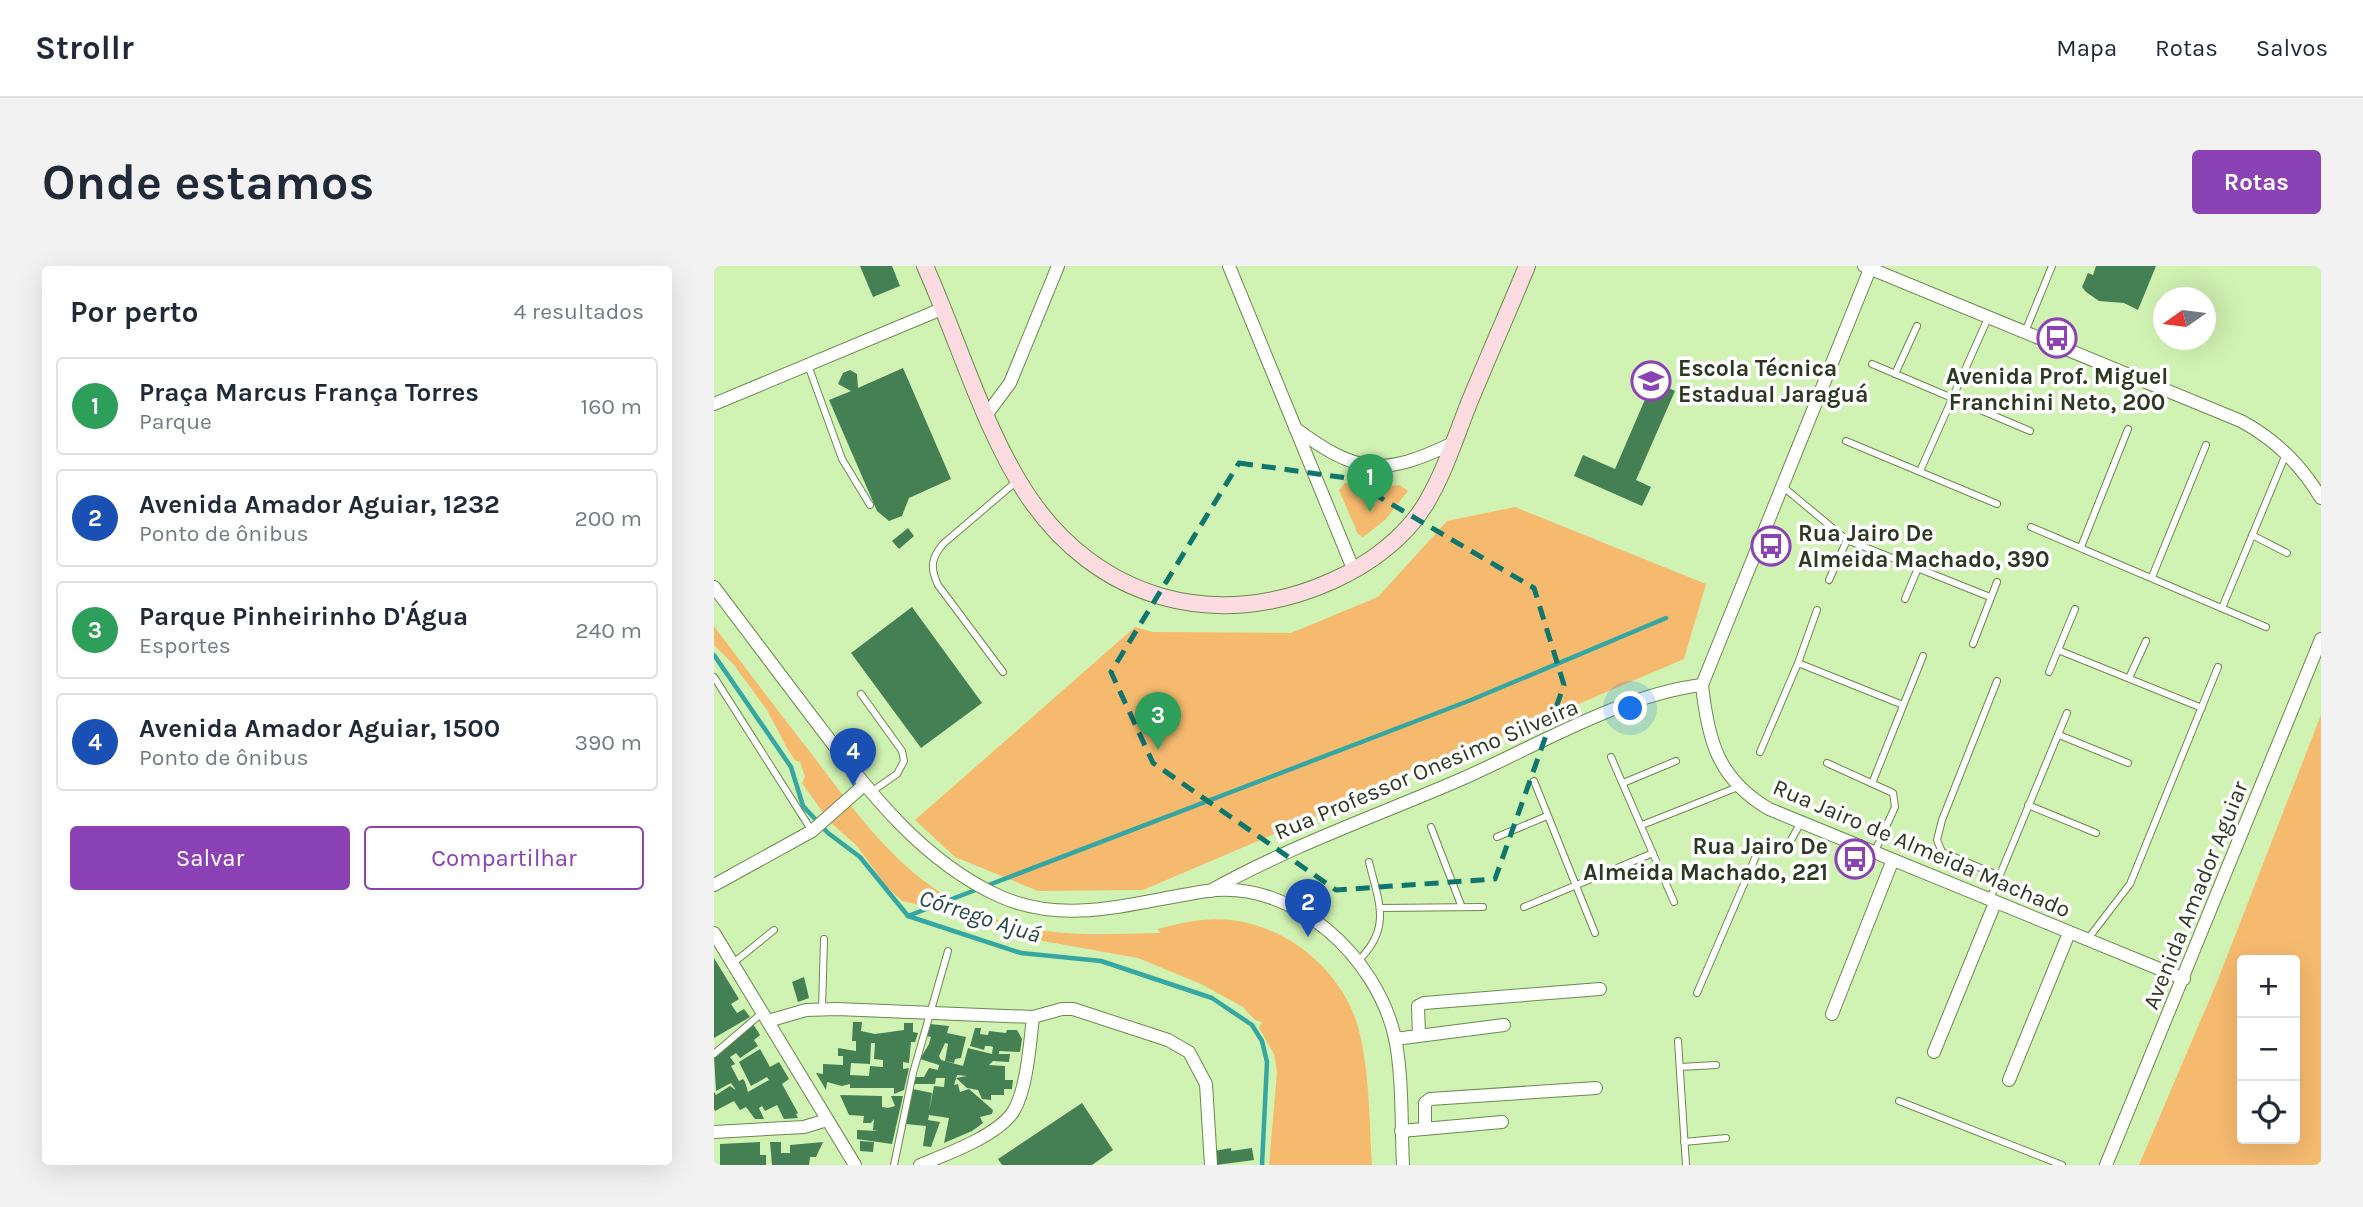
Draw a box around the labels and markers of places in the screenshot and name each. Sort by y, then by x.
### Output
bus stop icon: Avenida Prof. Miguel Franchini Neto, 200 [2036,317,2078,359]
place label: Escola Técnica Estadual Jaraguá [1678,355,1868,408]
school or university icon: Escola Técnica Estadual Jaraguá [1630,360,1672,402]
place label: Avenida Prof. Miguel Franchini Neto, 200 [1946,363,2168,416]
pin: 1 [1347,454,1393,512]
place label: Rua Jairo De Almeida Machado, 390 [1798,520,2050,573]
bus stop icon: Rua Jairo De Almeida Machado, 390 [1750,525,1792,567]
pin: 3 [1135,692,1181,750]
pin: 4 [830,728,876,786]
place label: Rua Jairo De Almeida Machado, 221 [1583,833,1828,886]
bus stop icon: Rua Jairo De Almeida Machado, 221 [1834,838,1876,880]
pin: 2 [1285,879,1331,937]

